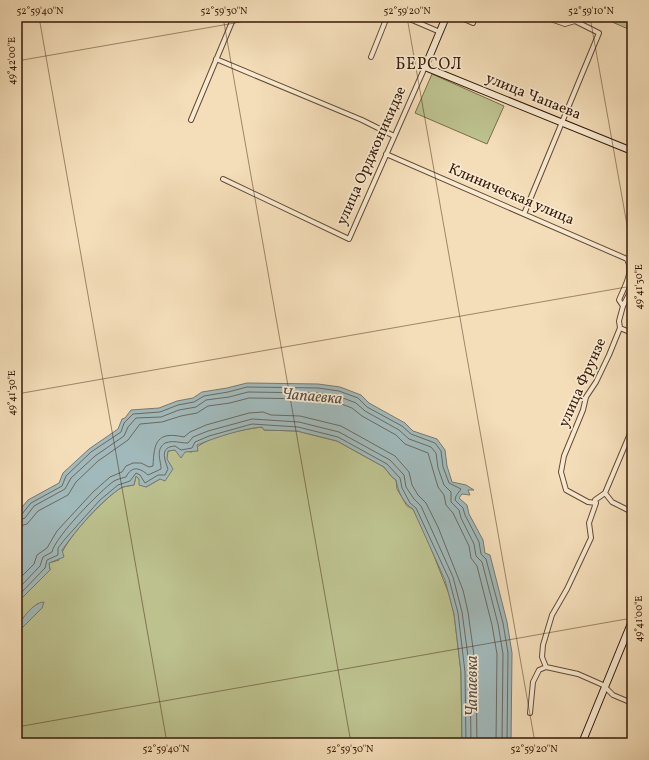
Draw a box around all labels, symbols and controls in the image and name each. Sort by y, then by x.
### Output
text: 52°59'40"N [17,4,64,18]
text: 52°59'30"N [201,4,248,18]
text: 52°59'20"N [383,4,431,18]
text: 52°59'10"N [568,4,614,18]
text: 49°42'00"E [5,37,19,85]
district label: БЕРСОЛ [396,54,463,76]
street label: улица Чапаева [482,68,584,126]
street label: улица Орджоникидзе [332,83,412,229]
street label: Клиническая улица [445,159,577,231]
text: 49°41'30"E [632,264,646,310]
street label: улица Фрунзе [554,335,612,431]
text: 49°41'30"E [5,370,19,416]
water label: Чапаевка [281,383,344,411]
text: 49°41'00"E [632,596,646,642]
water label: Чапаевка [462,655,484,717]
text: 52°59'40"N [143,742,190,756]
text: 52°59'30"N [327,742,374,756]
text: 52°59'20"N [510,742,558,756]

